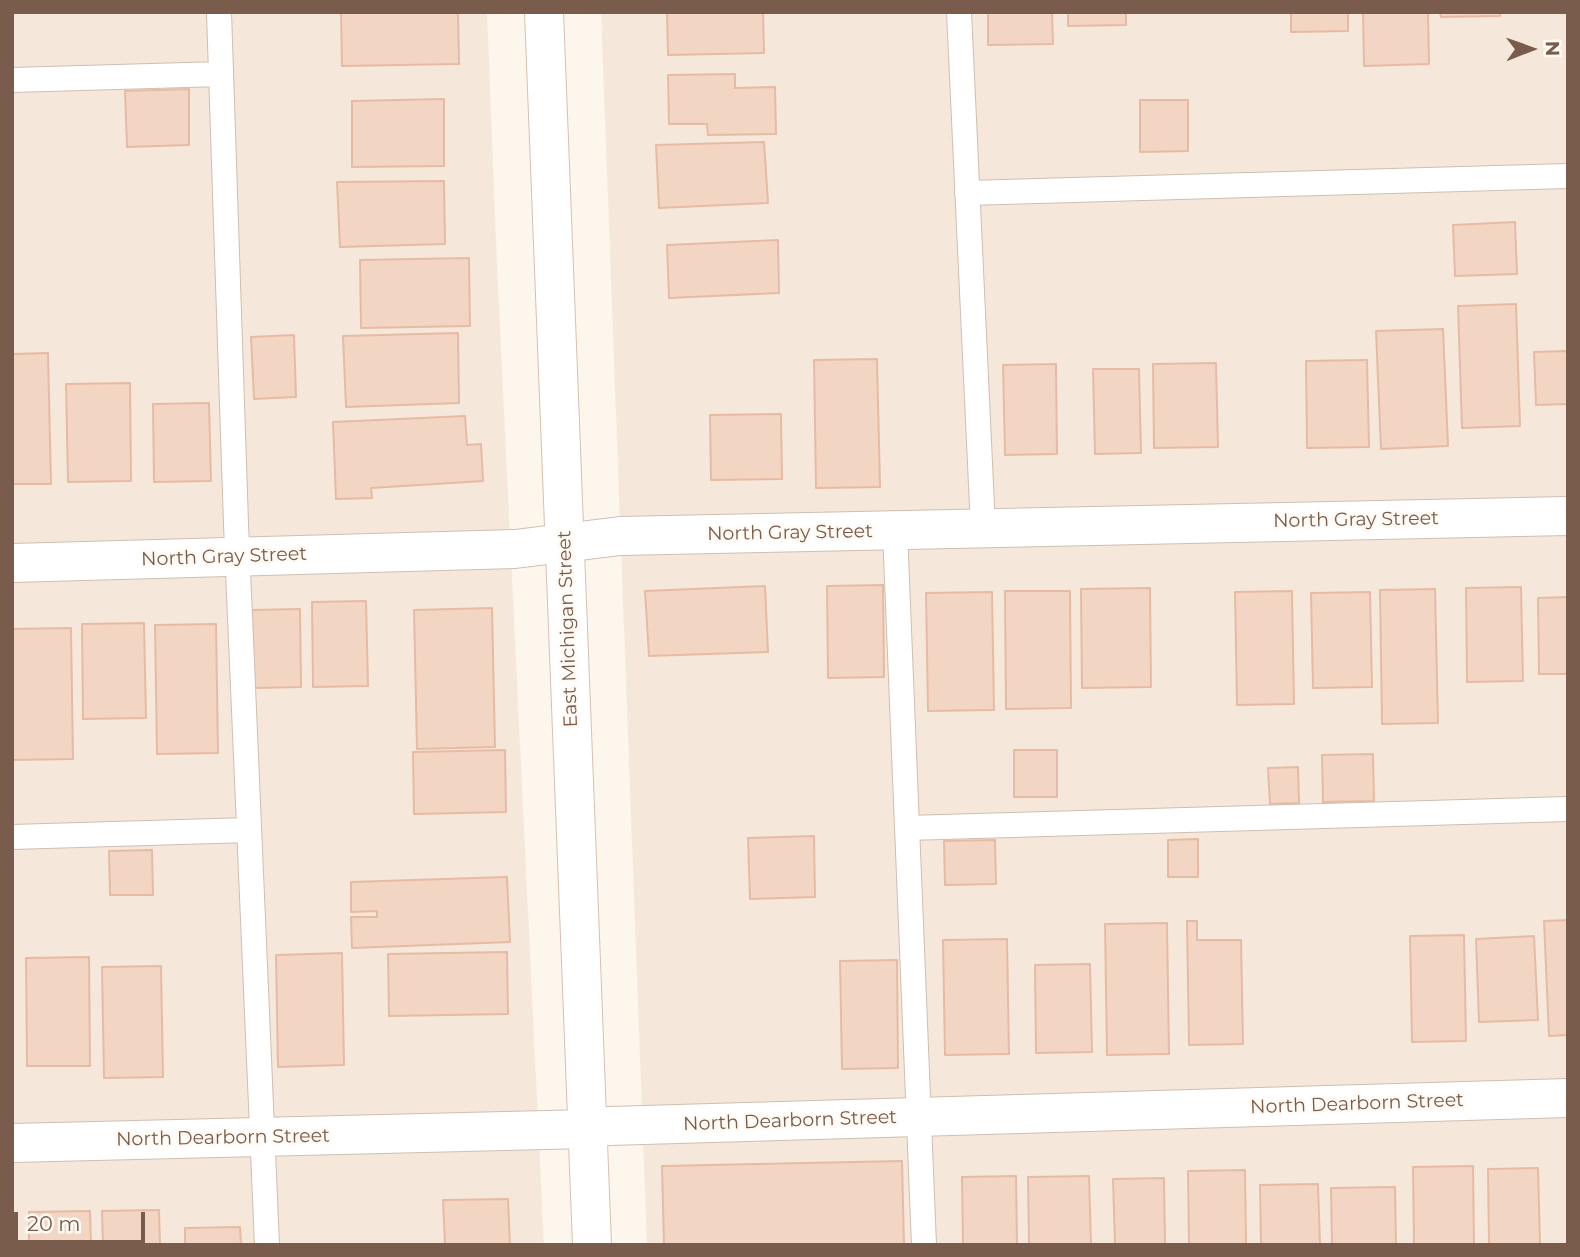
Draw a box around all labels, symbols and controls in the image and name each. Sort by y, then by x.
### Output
north arrow [1496,14,1566,84]
text: N [1541,41,1564,56]
street label: North Gray Street [1273,507,1439,533]
street label: North Gray Street [707,520,873,546]
street label: East Michigan Street [553,530,583,728]
street label: North Gray Street [141,543,307,571]
street label: North Dearborn Street [1250,1089,1464,1119]
street label: North Dearborn Street [683,1106,897,1136]
street label: North Dearborn Street [116,1125,330,1151]
scale bar [18,1198,149,1242]
text: 20 m [27,1211,81,1236]

